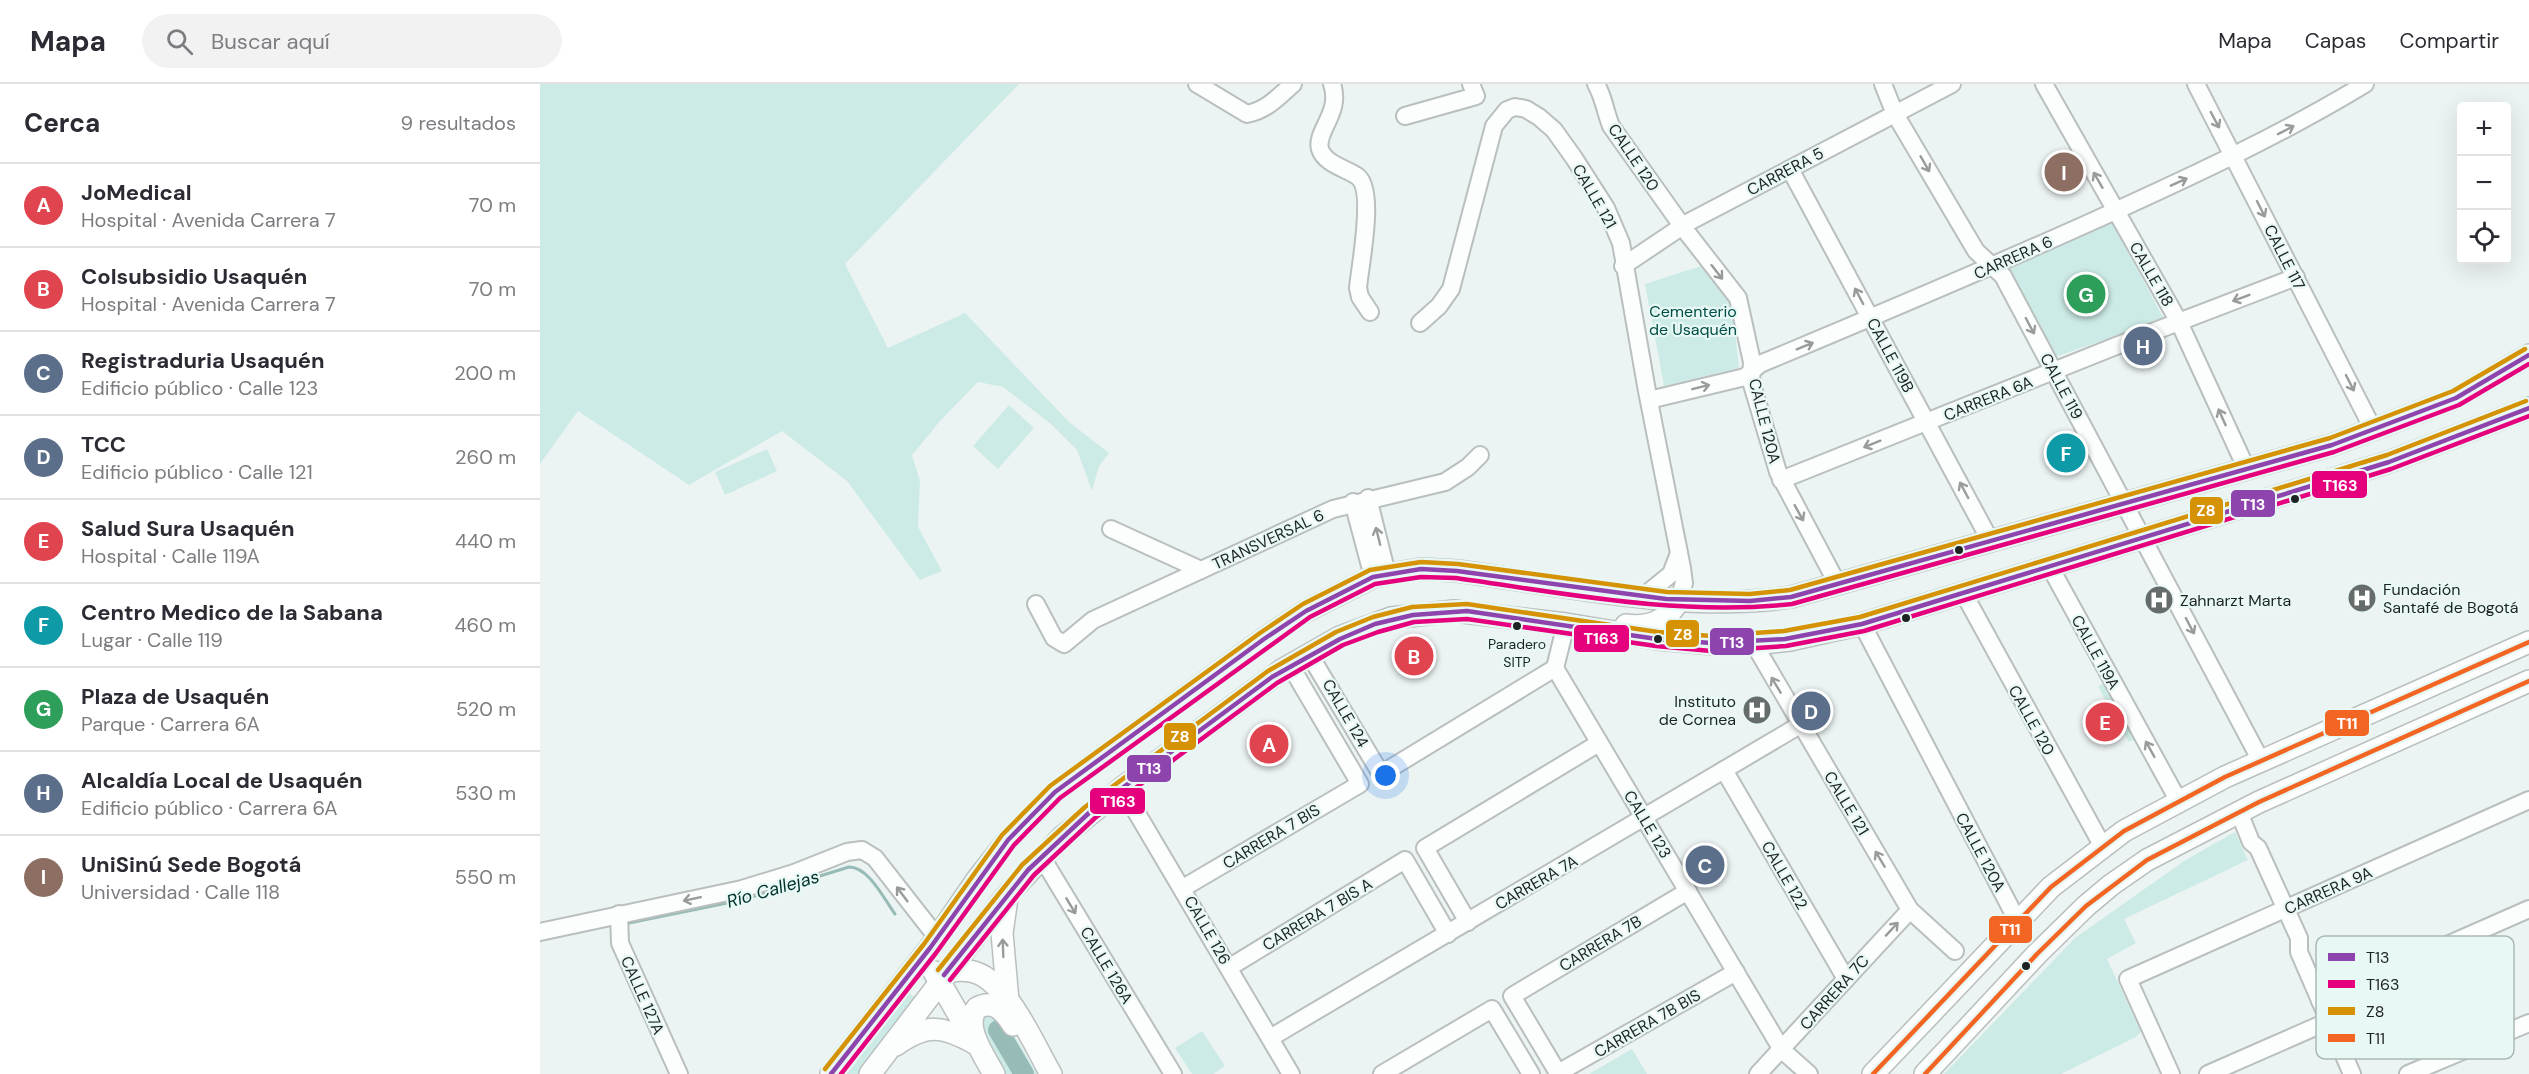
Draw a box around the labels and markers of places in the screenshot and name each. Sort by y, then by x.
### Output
pin: I [2044,150,2084,194]
pin: G [2066,272,2106,316]
pin: H [2124,324,2162,368]
pin: F [2046,430,2086,476]
unlabelled marker [2289,493,2301,505]
unlabelled marker [1953,544,1965,556]
place label: Fundación Santafé de Bogotá [2383,579,2519,618]
hospital icon: Fundación Santafé de Bogotá [2346,582,2378,614]
hospital icon: Zahnarzt Marta [2143,584,2175,616]
place label: Zahnarzt Marta [2180,590,2291,611]
unlabelled marker [1900,612,1912,624]
marker: Paradero SITP [1511,620,1523,632]
unlabelled marker [1652,633,1664,645]
pin: B [1394,634,1434,678]
place label: Paradero SITP [1488,635,1546,671]
pin: D [1792,688,1830,734]
place label: Instituto de Cornea [1659,691,1736,730]
hospital icon: Instituto de Cornea [1741,694,1773,726]
pin: E [2086,700,2124,744]
pin: A [1250,722,1288,766]
pin: C [1686,842,1724,888]
unlabelled marker [2020,960,2032,972]

